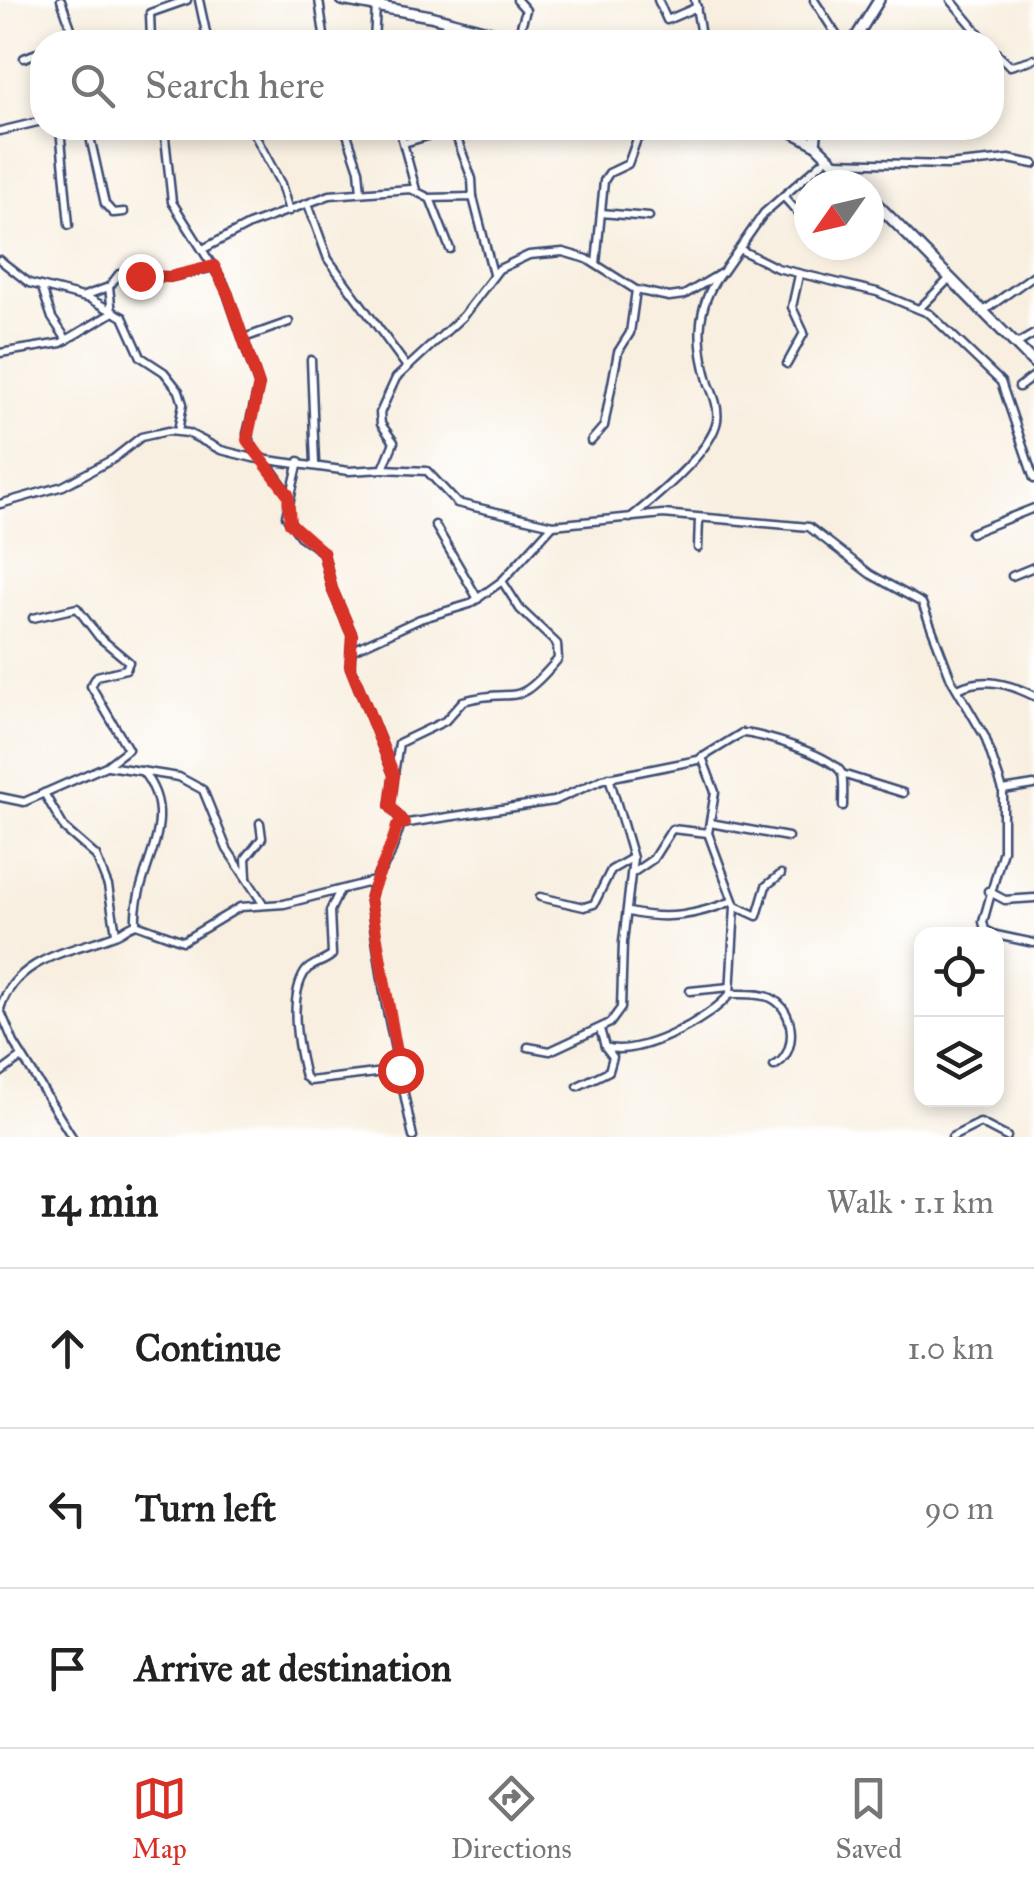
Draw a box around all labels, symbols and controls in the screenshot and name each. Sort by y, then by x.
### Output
search box [30,30,1004,140]
icon: search [65,58,120,113]
text: Search here [145,62,325,108]
north arrow [794,170,884,260]
route end [118,254,164,300]
map controls [914,927,1004,1107]
button: locate [914,927,1004,1017]
button: layers [914,1017,1004,1107]
route start [378,1048,424,1094]
text: 14 min [40,1176,159,1228]
text: Walk · 1.1 km [827,1183,994,1222]
icon: ahead [40,1321,95,1376]
text: Continue [135,1325,281,1371]
text: 1.0 km [907,1329,994,1368]
icon: left [40,1481,95,1536]
text: Turn left [135,1485,276,1531]
text: 90 m [924,1489,994,1528]
icon: arrive [40,1641,95,1696]
text: Arrive at destination [135,1645,452,1691]
tab: Map [132,1771,187,1866]
tab: Directions [451,1771,572,1866]
tab: Saved [836,1771,902,1866]

